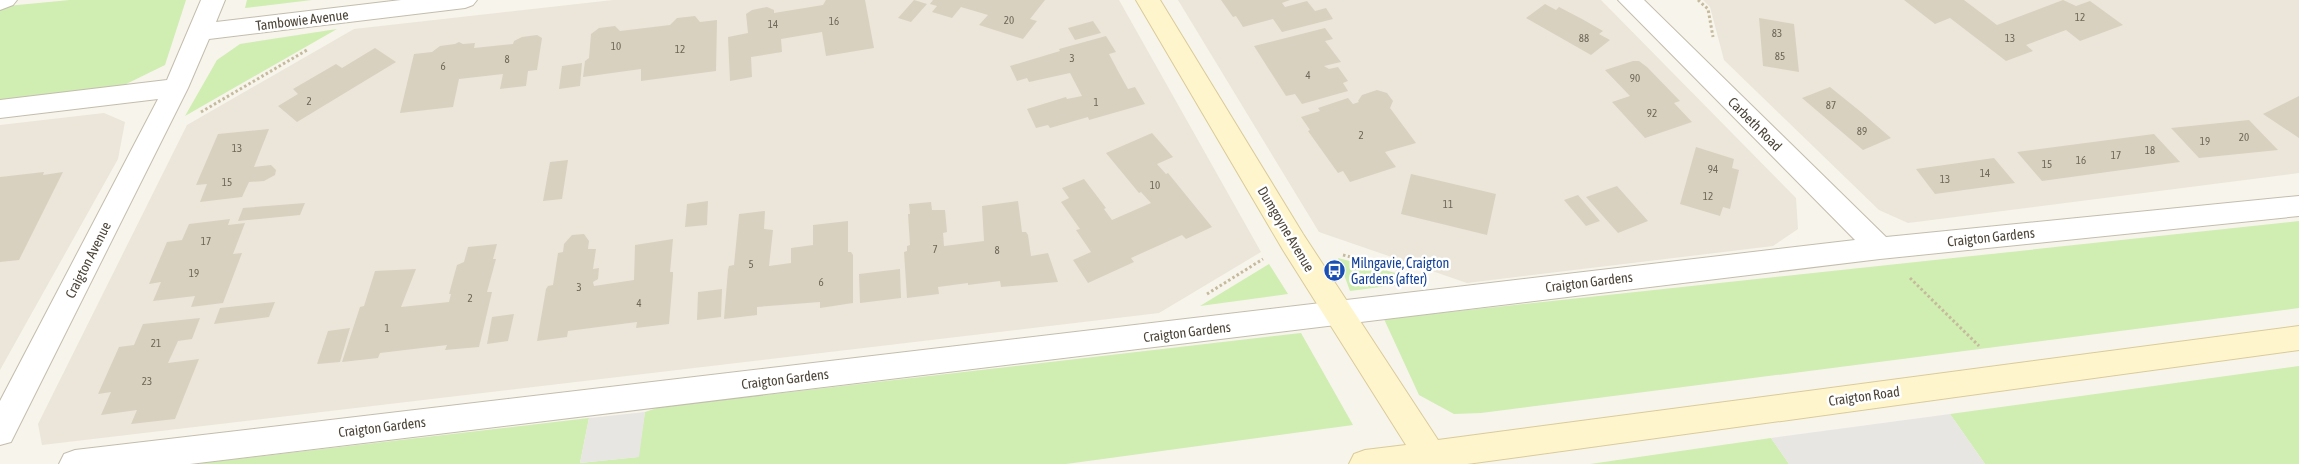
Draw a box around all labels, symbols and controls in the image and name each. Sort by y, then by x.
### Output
street label: Tambowie Avenue [255,6,349,34]
house number: 12 [2075,11,2085,23]
house number: 20 [1004,14,1014,26]
house number: 16 [829,15,839,27]
house number: 14 [768,18,778,30]
house number: 83 [1772,27,1782,39]
house number: 88 [1579,32,1589,44]
house number: 13 [2005,32,2015,44]
house number: 10 [611,40,621,52]
house number: 12 [675,43,685,55]
house number: 85 [1775,50,1785,62]
house number: 3 [1069,52,1075,64]
house number: 8 [504,53,510,65]
house number: 6 [440,60,446,72]
house number: 4 [1305,69,1311,81]
house number: 90 [1630,72,1640,84]
street label: Carbeth Road [1725,94,1785,154]
house number: 2 [306,95,312,107]
house number: 1 [1093,96,1099,108]
house number: 87 [1826,99,1836,111]
house number: 92 [1647,107,1657,119]
house number: 89 [1857,125,1867,137]
house number: 2 [1358,129,1364,141]
house number: 20 [2239,131,2249,143]
house number: 19 [2200,135,2210,147]
house number: 13 [232,142,242,154]
house number: 18 [2145,144,2155,156]
house number: 17 [2111,149,2121,161]
house number: 16 [2076,154,2086,166]
house number: 15 [2042,158,2052,170]
house number: 94 [1708,163,1718,175]
house number: 14 [1980,167,1990,179]
house number: 13 [1940,173,1950,185]
house number: 15 [222,176,232,188]
house number: 10 [1150,179,1160,191]
street label: Dumgoyne Avenue [1254,184,1318,274]
house number: 12 [1703,190,1713,202]
house number: 11 [1443,198,1453,210]
street label: Craigton Avenue [62,219,114,301]
street label: Craigton Gardens [1946,224,2036,250]
house number: 17 [201,235,211,247]
house number: 7 [932,243,938,255]
house number: 8 [994,244,1000,256]
place label: Milngavie, Craigton Gardens (after) [1351,255,1449,287]
house number: 5 [748,258,754,270]
bus stop icon: Milngavie, Craigton Gardens (after) [1323,259,1347,283]
house number: 19 [189,267,199,279]
street label: Craigton Gardens [1544,269,1634,295]
house number: 6 [818,276,824,288]
house number: 3 [576,281,582,293]
house number: 2 [467,292,473,304]
house number: 4 [636,297,642,309]
street label: Craigton Gardens [1142,319,1232,345]
house number: 1 [384,322,390,334]
house number: 21 [151,337,161,349]
street label: Craigton Gardens [740,366,830,392]
house number: 23 [142,375,152,387]
street label: Craigton Road [1827,383,1901,409]
street label: Craigton Gardens [337,414,427,440]

